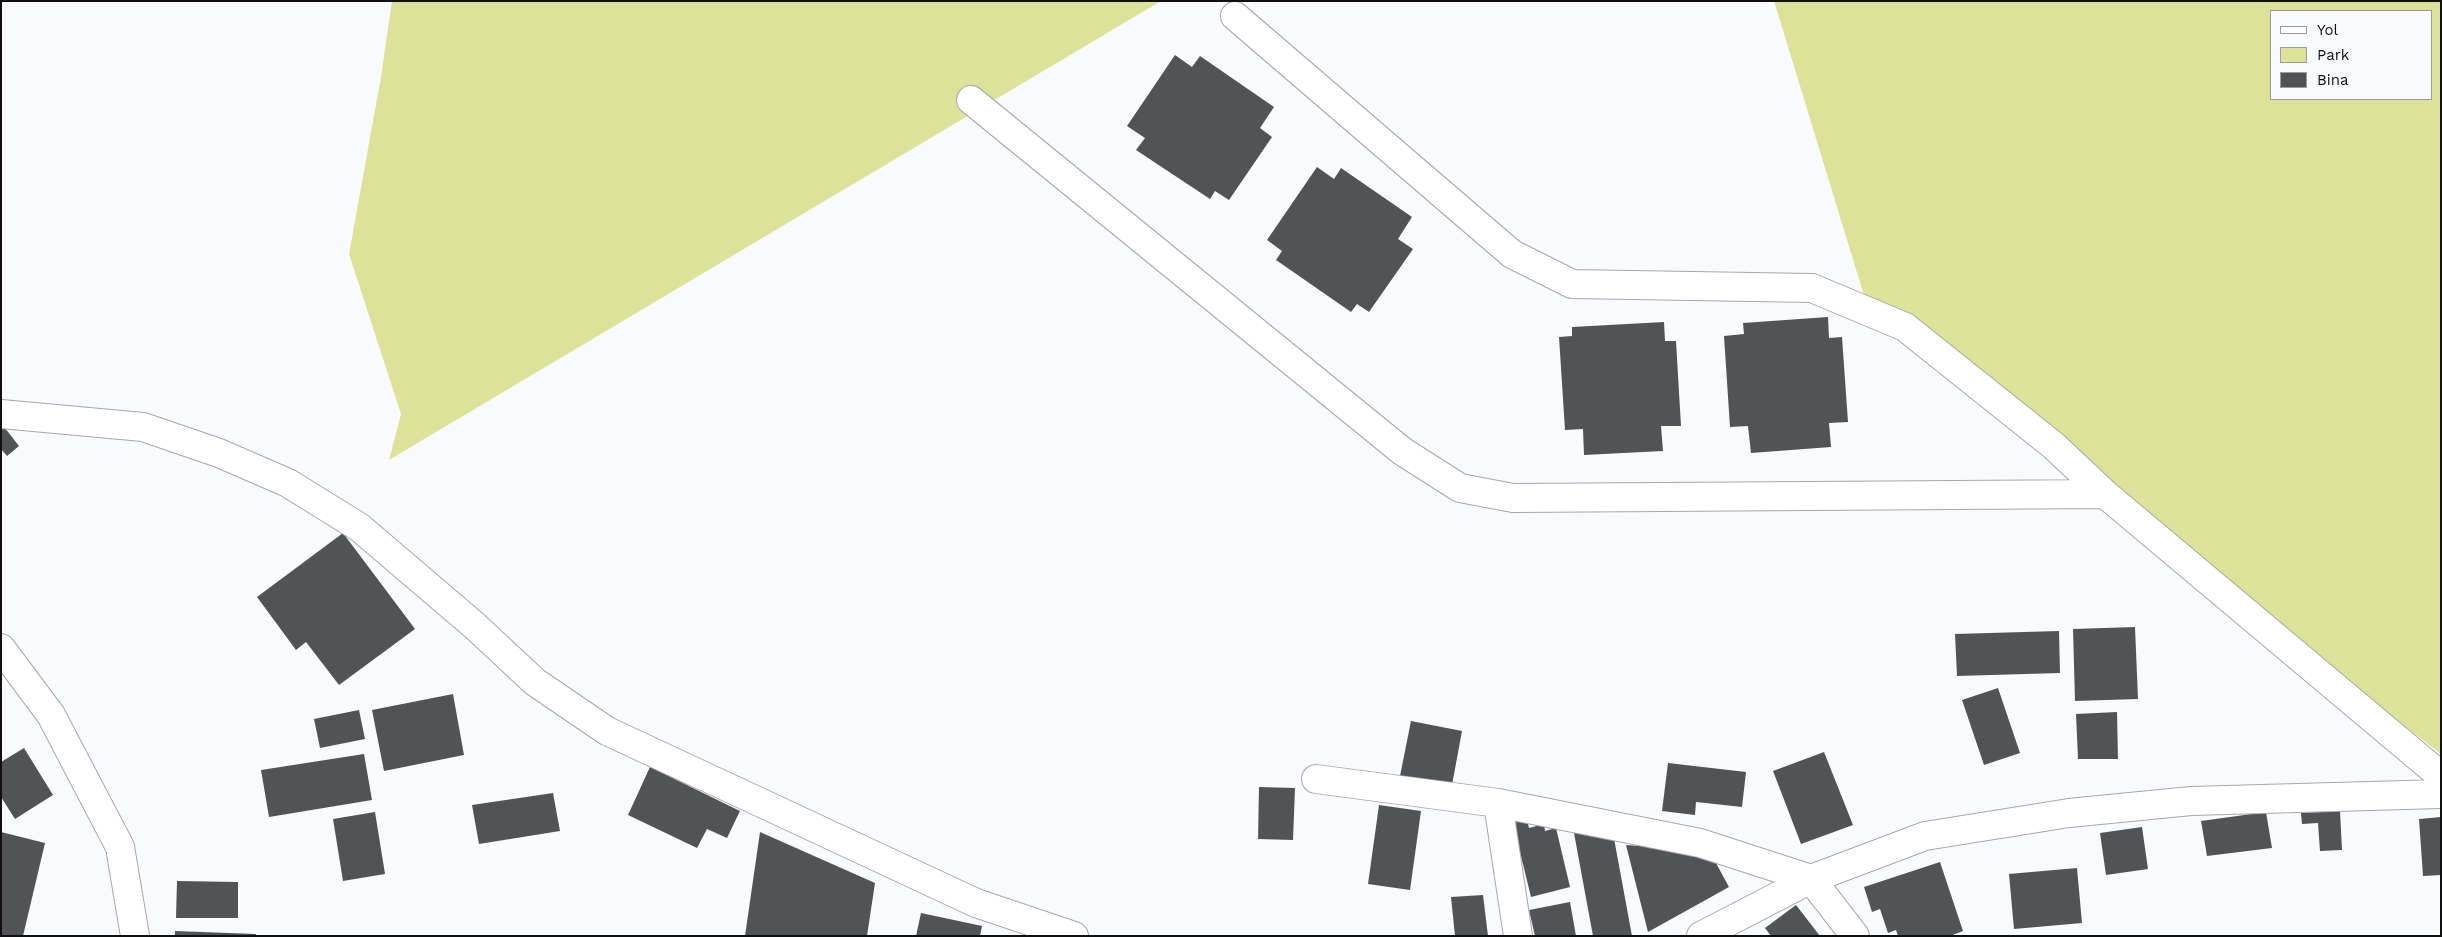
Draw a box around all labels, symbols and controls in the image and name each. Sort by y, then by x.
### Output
legend [2270,10,2432,100]
text: Yol [2317,21,2338,39]
text: Park [2317,46,2349,64]
text: Bina [2317,71,2349,89]

